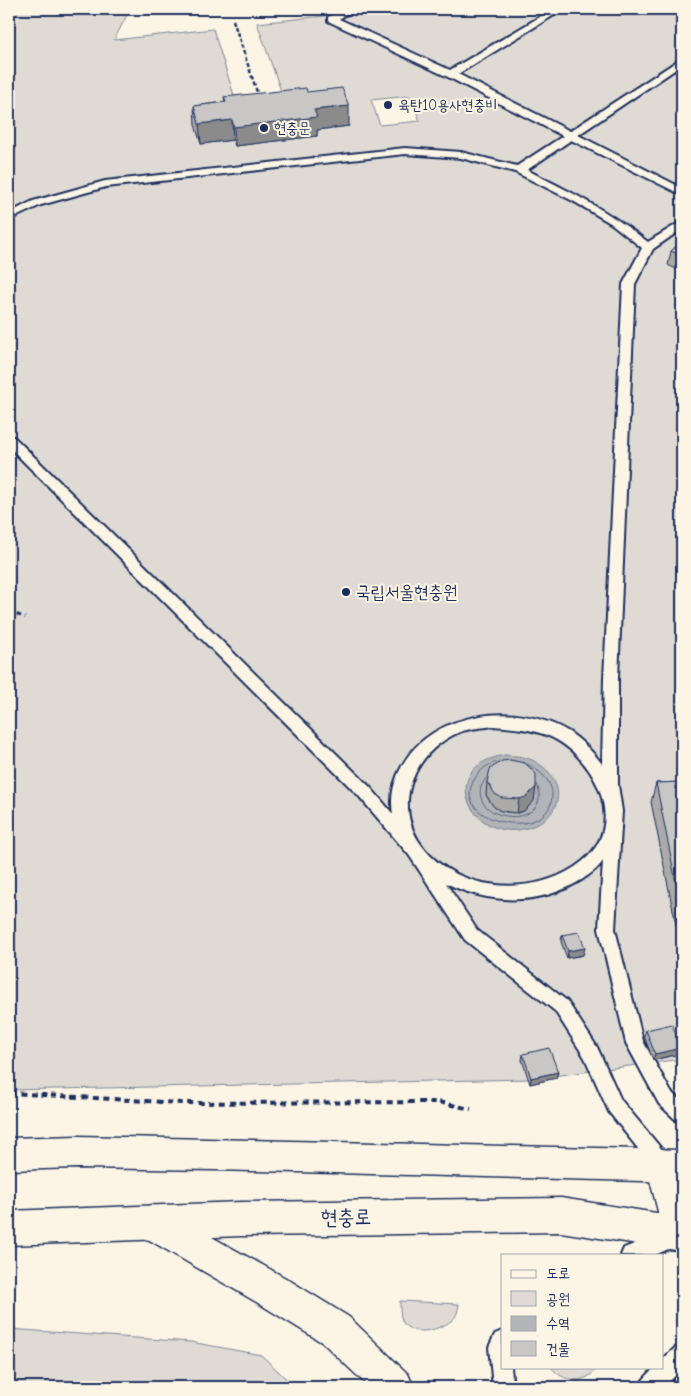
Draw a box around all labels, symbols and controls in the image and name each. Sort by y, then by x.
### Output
place label: 육탄10용사현충비 [398,96,498,114]
marker: 육탄10용사현충비 [382,99,394,111]
place label: 현충문 [274,119,310,137]
marker: 현충문 [258,122,270,134]
place label: 국립서울현충원 [356,582,457,603]
marker: 국립서울현충원 [340,586,352,598]
street label: 현충로 [320,1205,372,1229]
legend [501,1254,664,1368]
text: 도로 [546,1264,570,1282]
text: 공원 [546,1290,570,1308]
text: 수역 [546,1314,570,1332]
text: 건물 [546,1340,570,1358]

